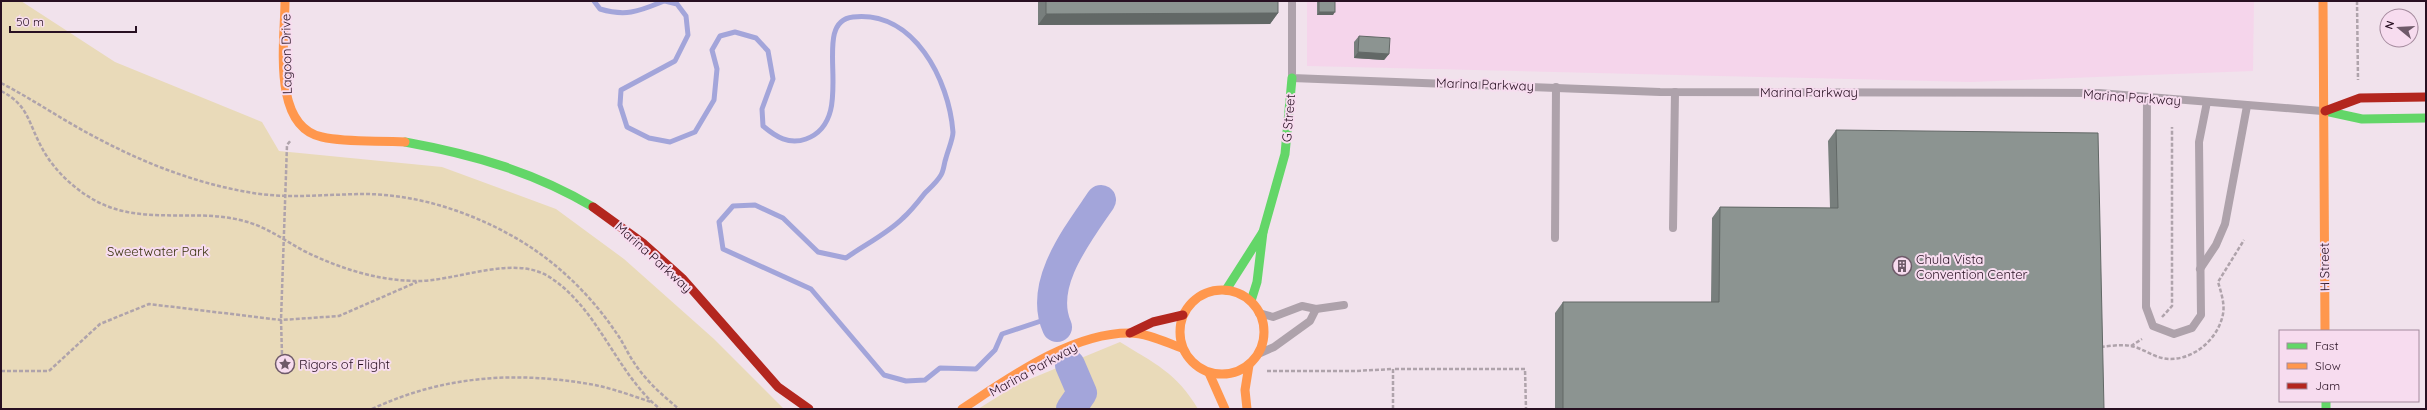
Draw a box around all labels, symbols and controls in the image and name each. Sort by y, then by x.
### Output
scale bar [10,8,136,34]
north arrow [2379,8,2419,48]
text: 50 m [16,14,44,29]
street label: Lagoon Drive [277,14,295,94]
text: N [2382,19,2397,31]
street label: Marina Parkway [1436,74,1534,94]
street label: Marina Parkway [1760,84,1858,100]
street label: Marina Parkway [2083,86,2181,108]
street label: G Street [1278,93,1298,143]
street label: Marina Parkway [612,218,696,296]
park label: Sweetwater Park [107,243,209,259]
street label: H Street [2316,243,2332,291]
place label: Chula Vista Convention Center [1916,251,2028,282]
building icon: Chula Vista Convention Center [1891,255,1913,277]
legend [2279,330,2419,402]
street label: Marina Parkway [986,338,1080,400]
text: Fast [2315,338,2339,353]
place icon: Rigors of Flight [274,353,296,375]
place label: Rigors of Flight [299,356,390,372]
text: Slow [2315,358,2341,373]
text: Jam [2315,378,2340,393]

